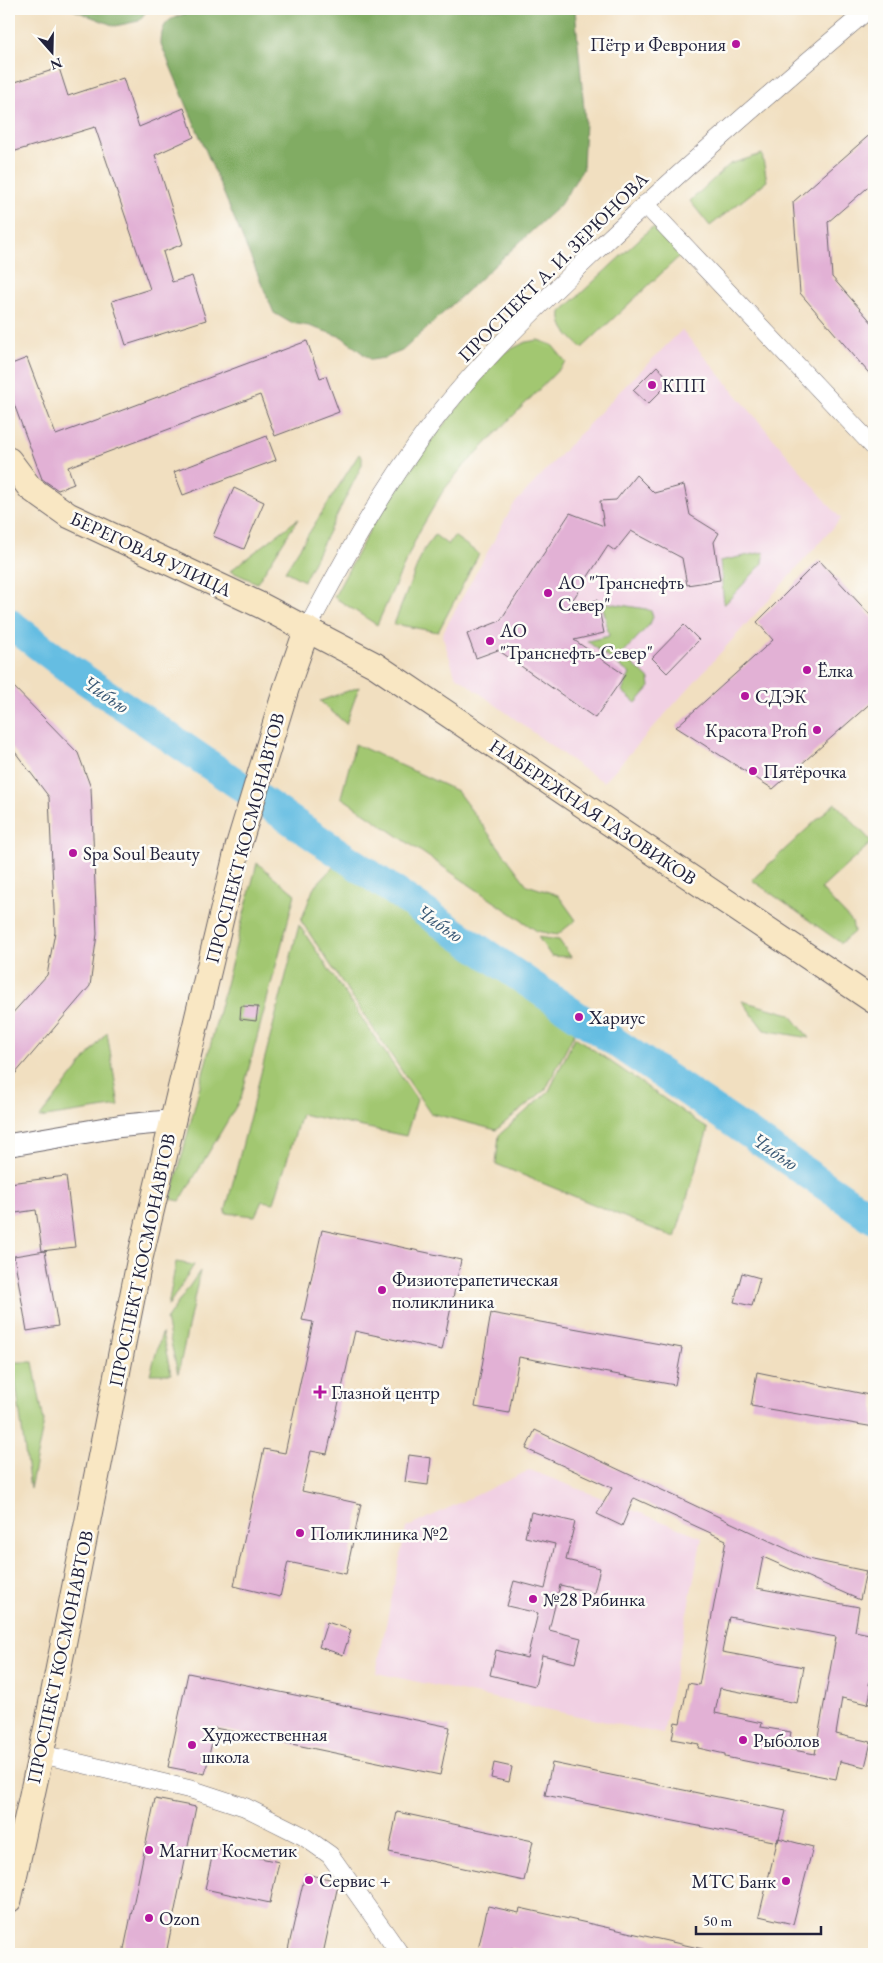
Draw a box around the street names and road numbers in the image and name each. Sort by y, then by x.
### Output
street label: ПРОСПЕКТ А. И. ЗЕРЮНОВА [453,166,654,367]
street label: БЕРЕГОВАЯ УЛИЦА [66,506,236,603]
street label: ПРОСПЕКТ КОСМОНАВТОВ [199,710,291,966]
street label: НАБЕРЕЖНАЯ ГАЗОВИКОВ [485,733,701,891]
street label: ПРОСПЕКТ КОСМОНАВТОВ [103,1131,181,1389]
street label: ПРОСПЕКТ КОСМОНАВТОВ [21,1528,99,1786]

